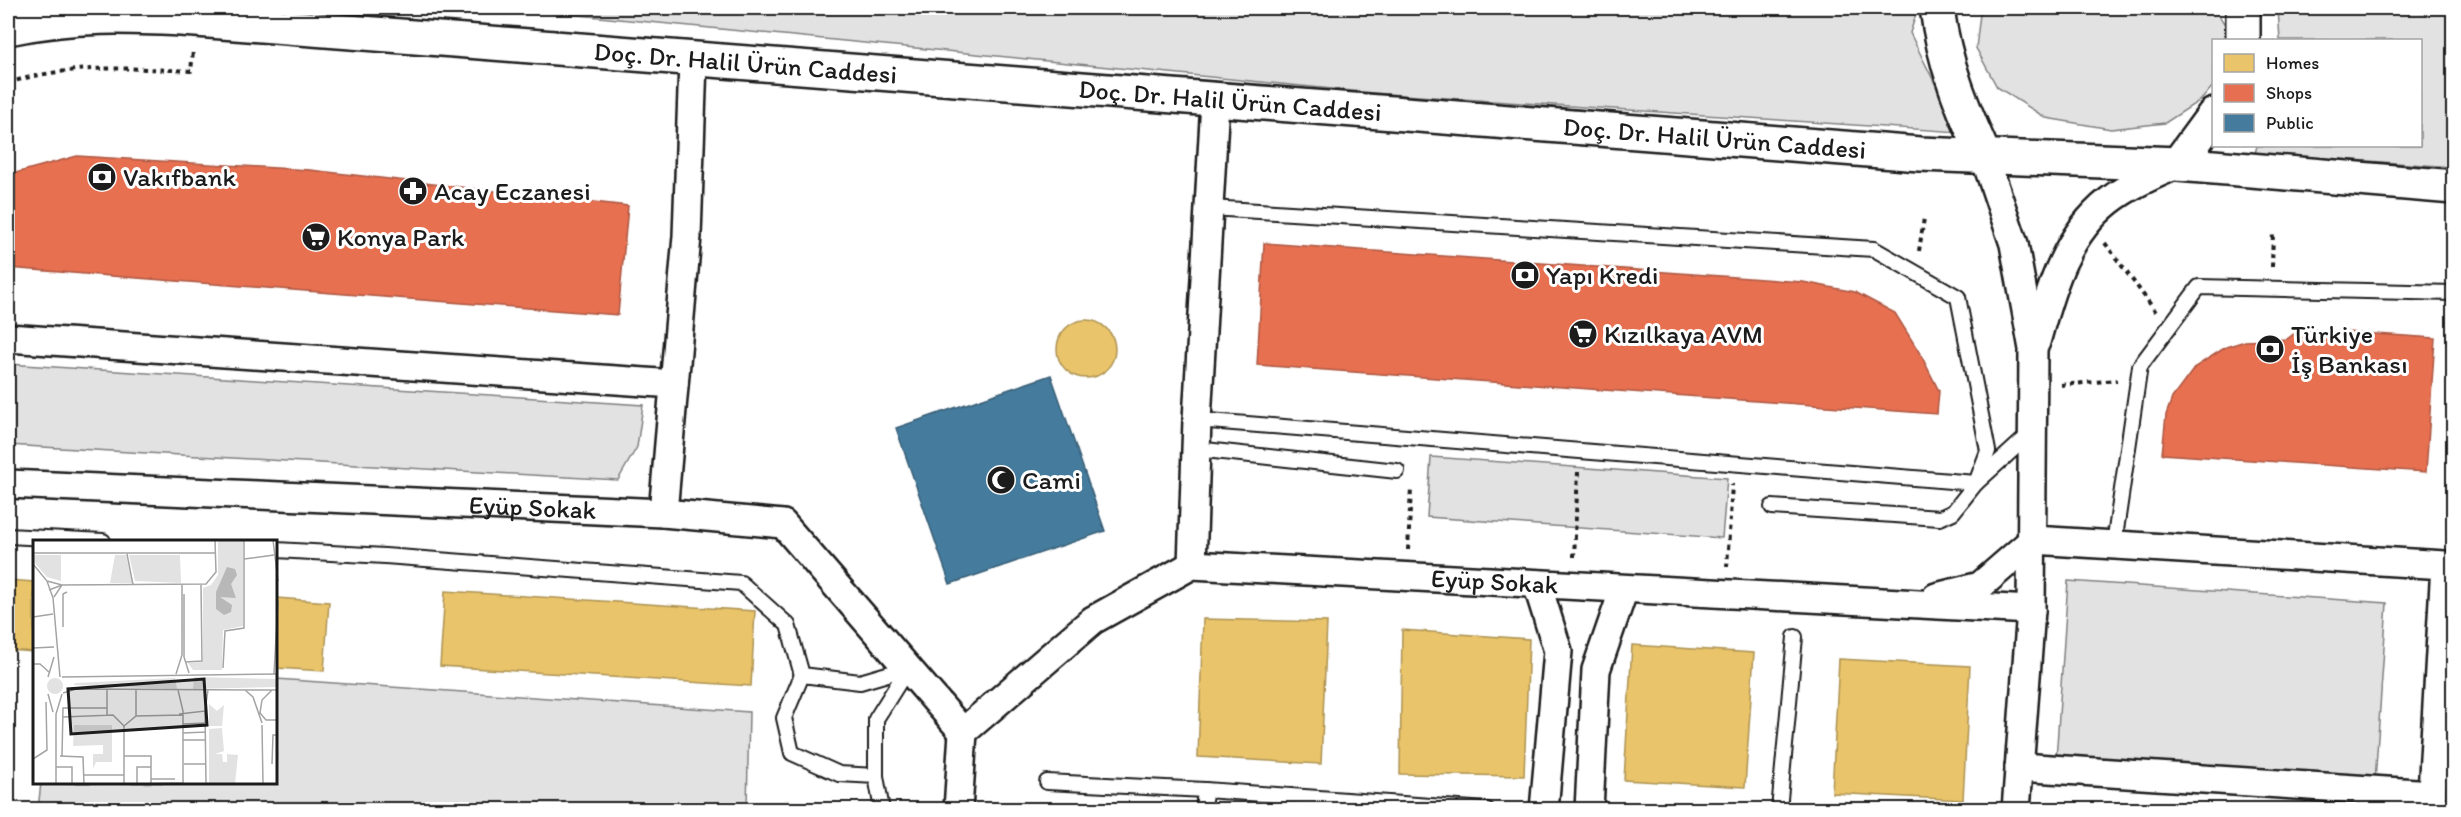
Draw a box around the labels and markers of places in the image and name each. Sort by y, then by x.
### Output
bank icon: Vakıfbank [86,161,118,193]
place label: Vakıfbank [123,161,237,193]
pharmacy icon: Acay Eczanesi [397,175,429,207]
place label: Acay Eczanesi [434,175,591,207]
supermarket icon: Konya Park [300,221,332,253]
place label: Konya Park [337,221,465,253]
bank icon: Yapı Kredi [1509,259,1541,291]
place label: Yapı Kredi [1546,259,1658,291]
supermarket icon: Kızılkaya AVM [1567,318,1599,350]
place label: Kızılkaya AVM [1604,318,1763,350]
place label: Türkiye İş Bankası [2291,318,2408,380]
bank icon: Türkiye İş Bankası [2254,333,2286,365]
mosque icon: Cami [985,464,1017,496]
place label: Cami [1022,464,1081,496]

